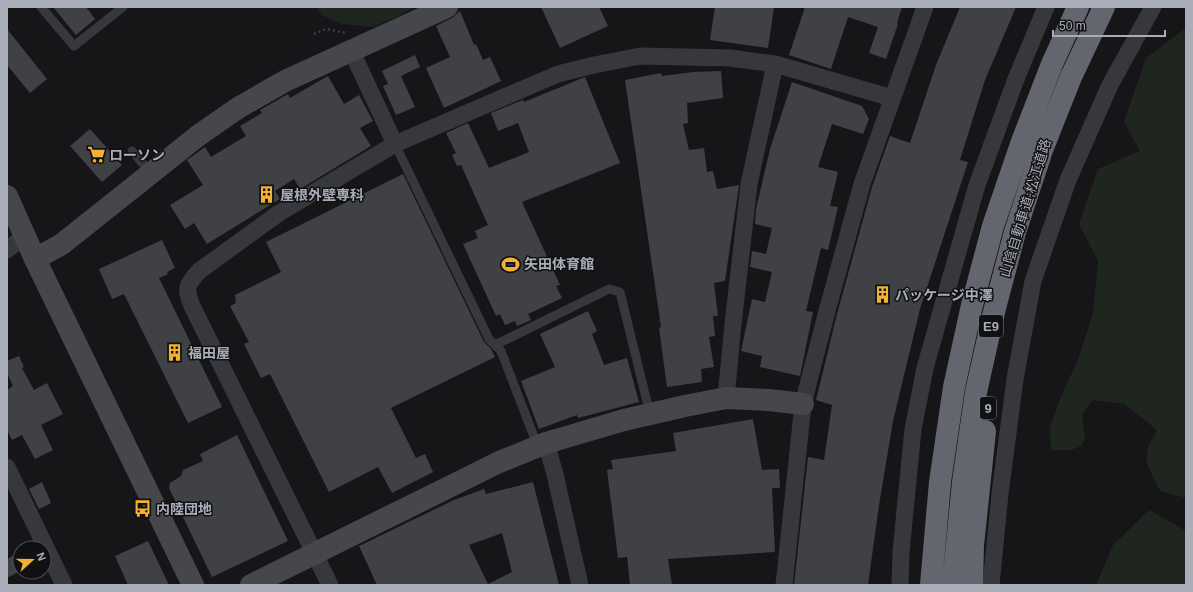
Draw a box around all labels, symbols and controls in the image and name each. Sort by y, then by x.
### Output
scale bar [1053,12,1165,38]
text: 50 m [1059,19,1086,33]
street label: 山陰自動車道;松江道路 [996,137,1054,279]
supermarket icon: ローソン [86,145,106,165]
place label: ローソン [109,147,165,163]
building icon: 屋根外壁専科 [257,185,277,205]
place label: 屋根外壁専科 [280,187,364,203]
sports icon: 矢田体育館 [501,254,521,274]
place label: 矢田体育館 [524,256,594,272]
building icon: パッケージ中澤 [872,285,892,305]
place label: パッケージ中澤 [895,287,993,303]
road number: E9 [979,315,1003,337]
building icon: 福田屋 [165,343,185,363]
place label: 福田屋 [188,345,230,361]
road number: 9 [980,397,996,419]
bus stop icon: 内陸団地 [133,499,153,519]
place label: 内陸団地 [156,501,212,517]
north arrow [12,540,52,580]
text: N [34,551,48,562]

